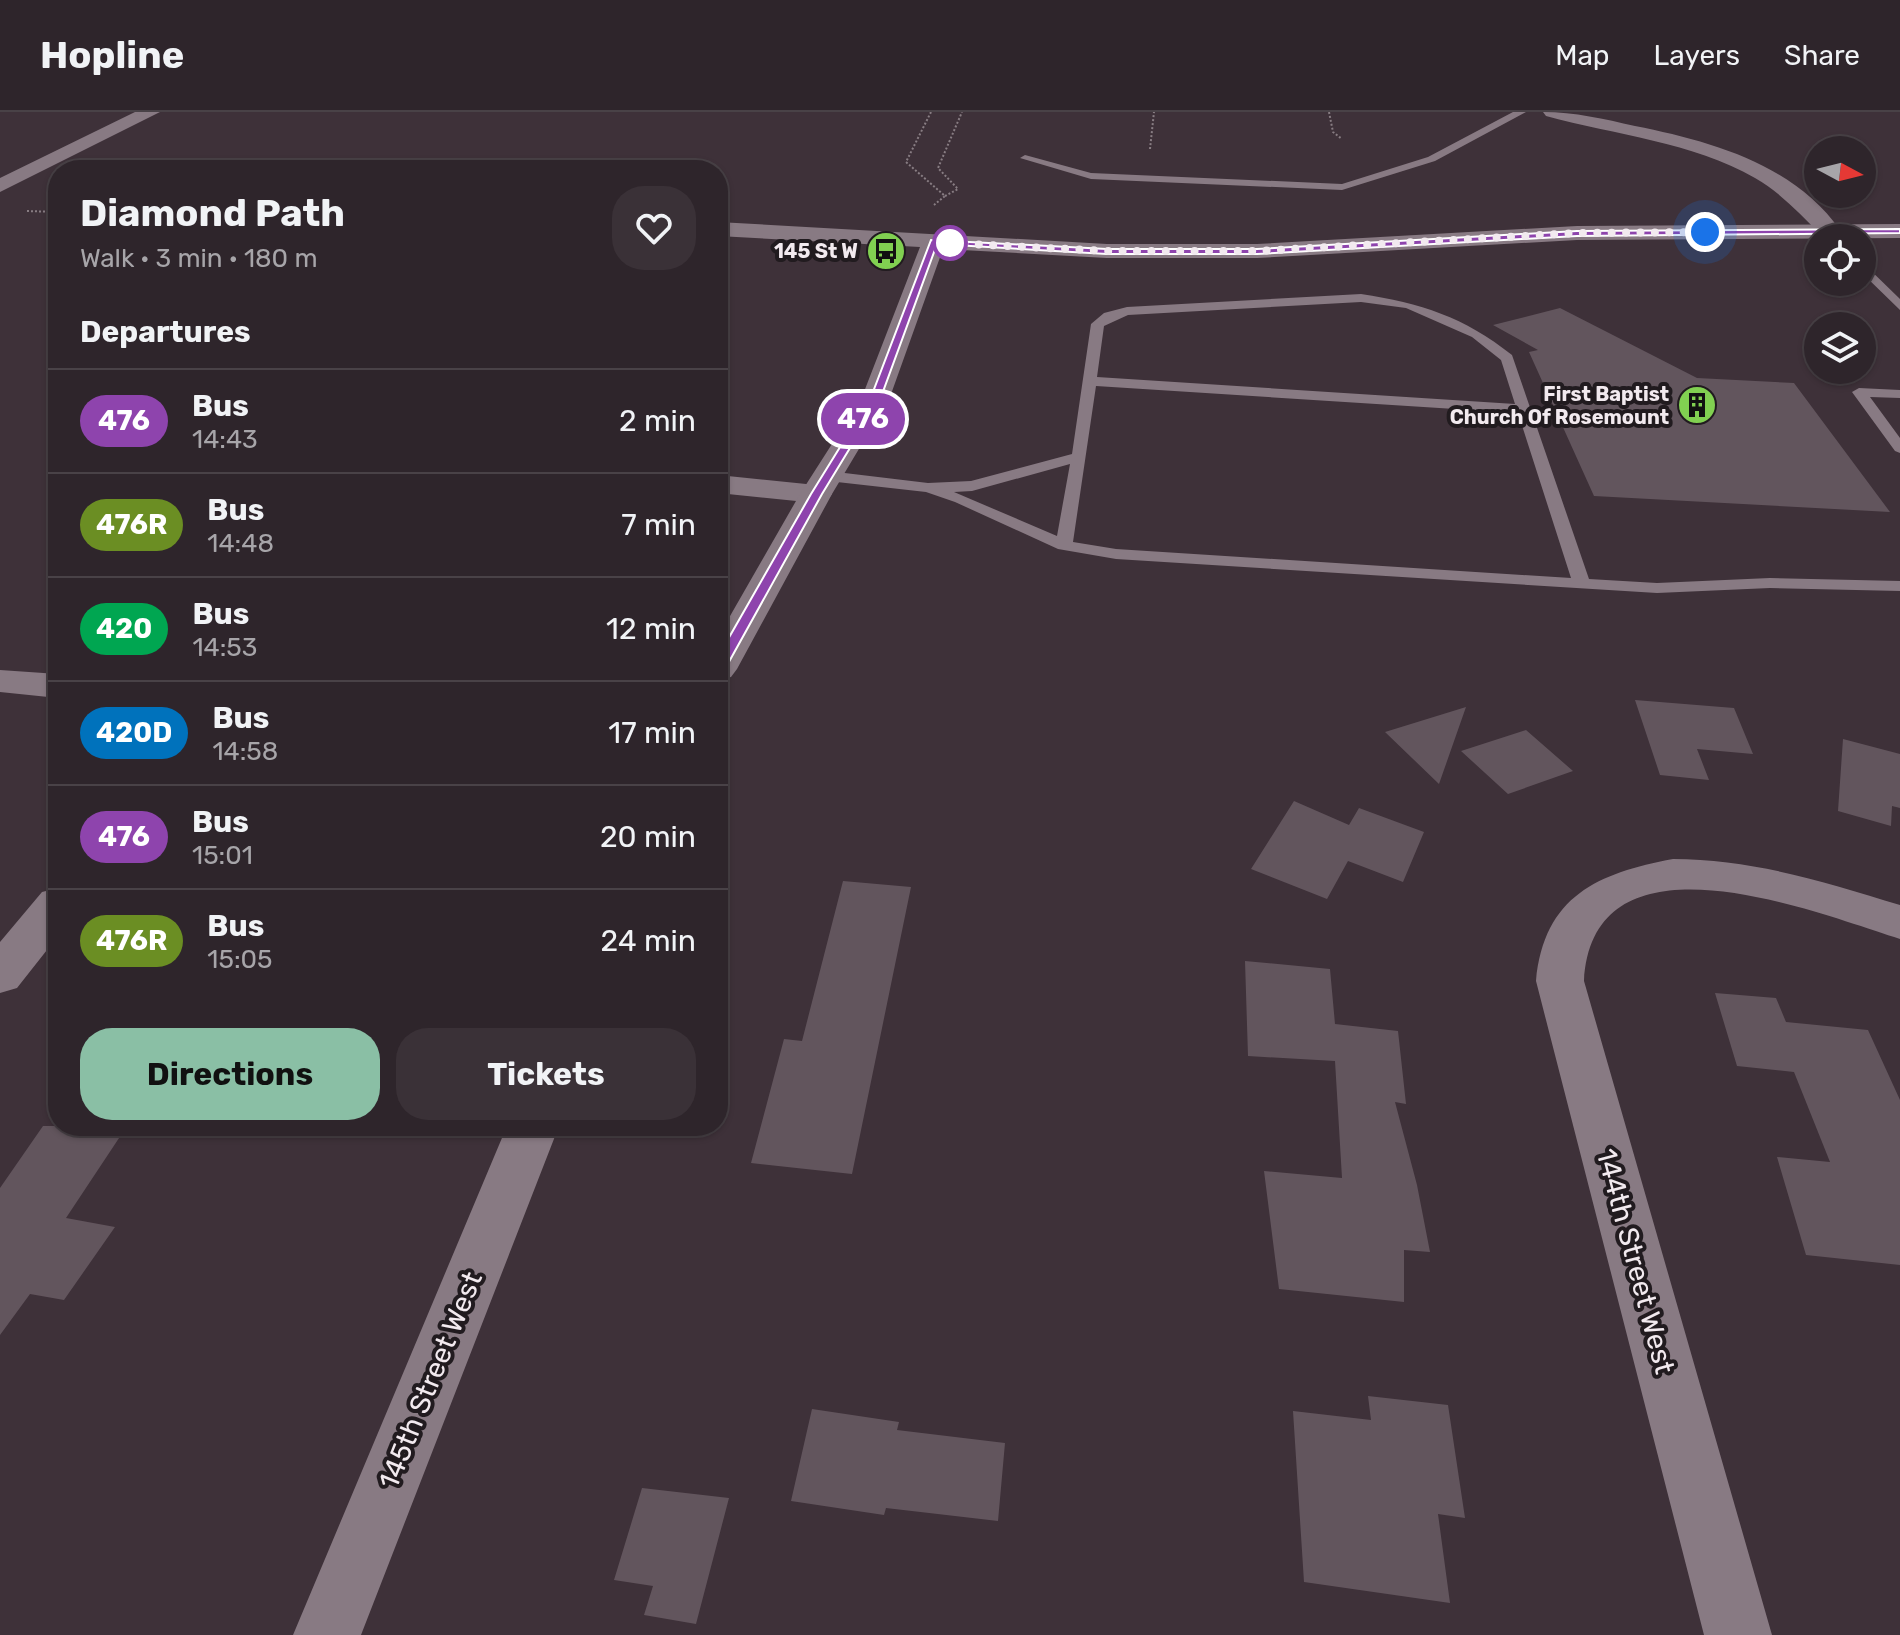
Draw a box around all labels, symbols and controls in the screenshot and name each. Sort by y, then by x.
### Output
text: Hopline [40,32,184,78]
text: Map [1555,39,1610,72]
text: Layers [1654,39,1740,72]
text: Share [1784,39,1860,72]
north arrow [1804,136,1876,208]
map controls [1804,136,1876,384]
button: heart [612,186,696,270]
text: Diamond Path [80,190,345,236]
your location [1685,212,1725,252]
button: locate [1804,224,1876,296]
unlabelled marker [933,226,967,260]
bus stop icon: 145 St W [865,230,907,272]
place label: 145 St W [774,239,858,263]
text: Walk · 3 min · 180 m [80,243,318,274]
button: layers [1804,312,1876,384]
text: Departures [80,314,251,350]
place label: First Baptist Church Of Rosemount [1450,382,1669,429]
building icon: First Baptist Church Of Rosemount [1676,384,1718,426]
text: Bus [192,388,249,424]
line badge: 476 [817,393,909,445]
text: 476 [837,402,889,435]
text: 2 min [619,403,696,439]
text: 476 [98,404,150,437]
text: 14:43 [192,424,258,455]
text: Bus [207,492,264,528]
text: 7 min [621,507,696,543]
text: 476R [96,508,167,541]
text: 14:48 [207,528,274,559]
text: Bus [192,596,249,632]
text: 12 min [606,611,696,647]
text: 420 [96,612,152,645]
text: 14:53 [192,632,257,663]
text: Bus [212,700,269,736]
text: 17 min [608,715,696,751]
text: 420D [96,716,172,749]
text: 14:58 [212,736,278,767]
text: Bus [192,804,249,840]
text: 20 min [600,819,696,855]
text: 476 [98,820,150,853]
text: 15:01 [192,840,253,871]
text: Bus [207,908,264,944]
text: 24 min [601,923,696,959]
text: 476R [96,924,167,957]
text: 15:05 [207,944,273,975]
button: Directions [80,1028,380,1120]
button: Tickets [396,1028,696,1120]
street label: 144th Street West [1590,1145,1681,1377]
street label: 145th Street West [372,1267,489,1493]

